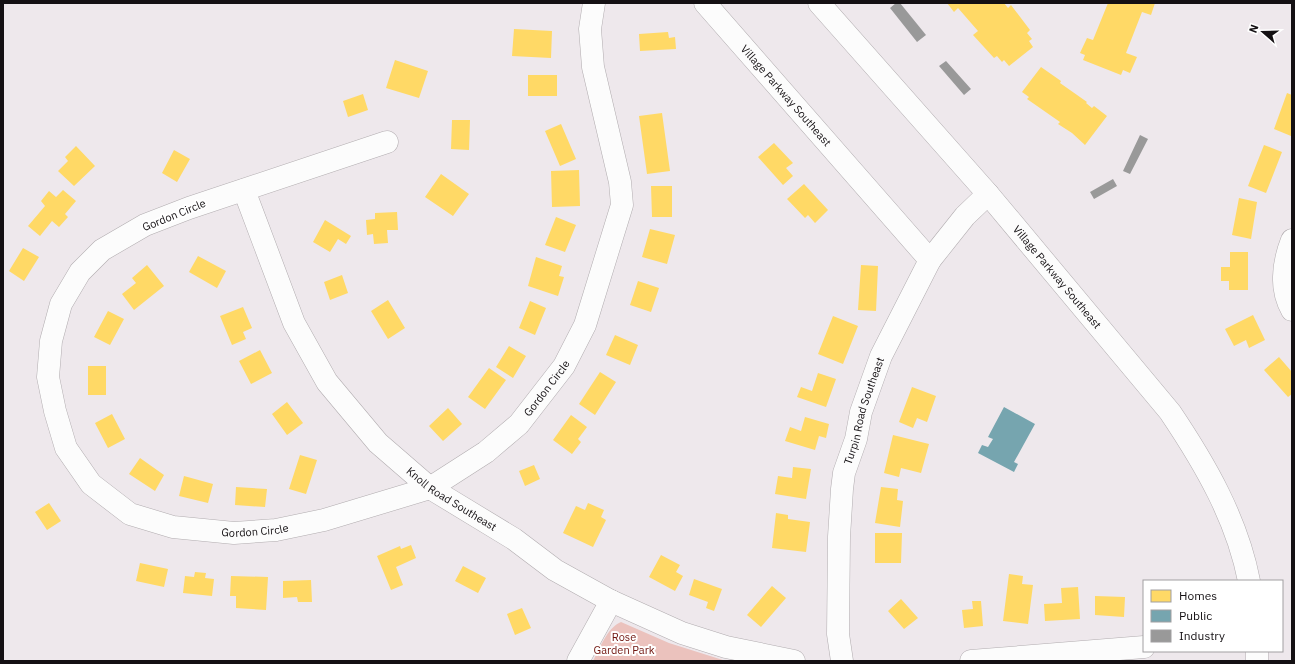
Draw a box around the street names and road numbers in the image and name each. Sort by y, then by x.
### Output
street label: Village Parkway Southeast [738,42,834,149]
street label: Gordon Circle [140,196,208,234]
street label: Village Parkway Southeast [1010,222,1104,331]
street label: Turpin Road Southeast [841,355,887,466]
street label: Gordon Circle [521,358,573,419]
street label: Knoll Road Southeast [404,464,499,534]
street label: Gordon Circle [221,521,290,540]

